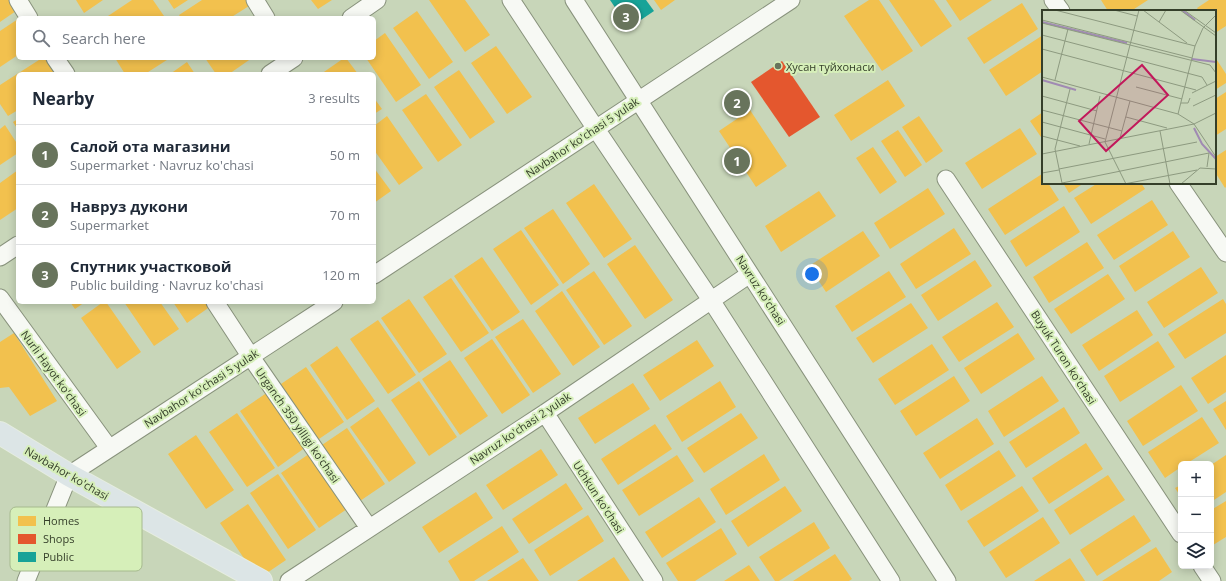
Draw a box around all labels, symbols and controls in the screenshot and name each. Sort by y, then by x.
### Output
pin: 3 [613,2,639,32]
inset map [1042,10,1216,184]
search box [16,16,376,60]
icon: search [30,27,52,49]
text: Search here [62,28,146,48]
place label: Хусан туйхонаси [786,59,874,74]
marker: Хусан туйхонаси [773,61,783,71]
text: Nearby [32,87,94,110]
pin: 2 [724,88,750,118]
text: 3 results [308,89,360,107]
street label: Navbahor ko'chasi 5 yulak [523,93,642,181]
text: Салой ота магазини [70,136,231,156]
text: 1 [41,146,49,164]
text: 50 m [330,146,360,164]
pin: 1 [724,146,750,176]
text: Supermarket · Navruz ko'chasi [70,156,254,174]
text: Навруз дукони [70,196,188,216]
text: 2 [41,206,49,224]
text: 70 m [330,206,360,224]
text: Supermarket [70,216,149,234]
street label: Navruz ko'chasi [733,252,789,328]
text: Спутник участковой [70,256,232,276]
your location [802,264,822,284]
text: 3 [41,266,49,284]
text: 120 m [322,266,360,284]
text: Public building · Navruz ko'chasi [70,276,264,294]
street label: Buyuk Turon ko'chasi [1028,307,1100,407]
street label: Nurli Hayot ko'chasi [18,327,90,419]
street label: Navbahor ko'chasi 5 yulak [141,345,261,431]
street label: Urganch 350 yilligi ko'chasi [253,365,343,485]
street label: Navruz ko'chasi 2 yulak [466,388,574,467]
street label: Navbahor ko'chasi [22,443,112,503]
street label: Uchkun ko'chasi [570,458,628,536]
map controls [1178,461,1214,569]
button: + [1178,461,1214,497]
button: − [1178,497,1214,533]
legend [10,507,142,571]
text: Homes [43,513,79,528]
text: Shops [43,531,74,546]
button: layers [1178,533,1214,569]
text: Public [43,549,74,564]

